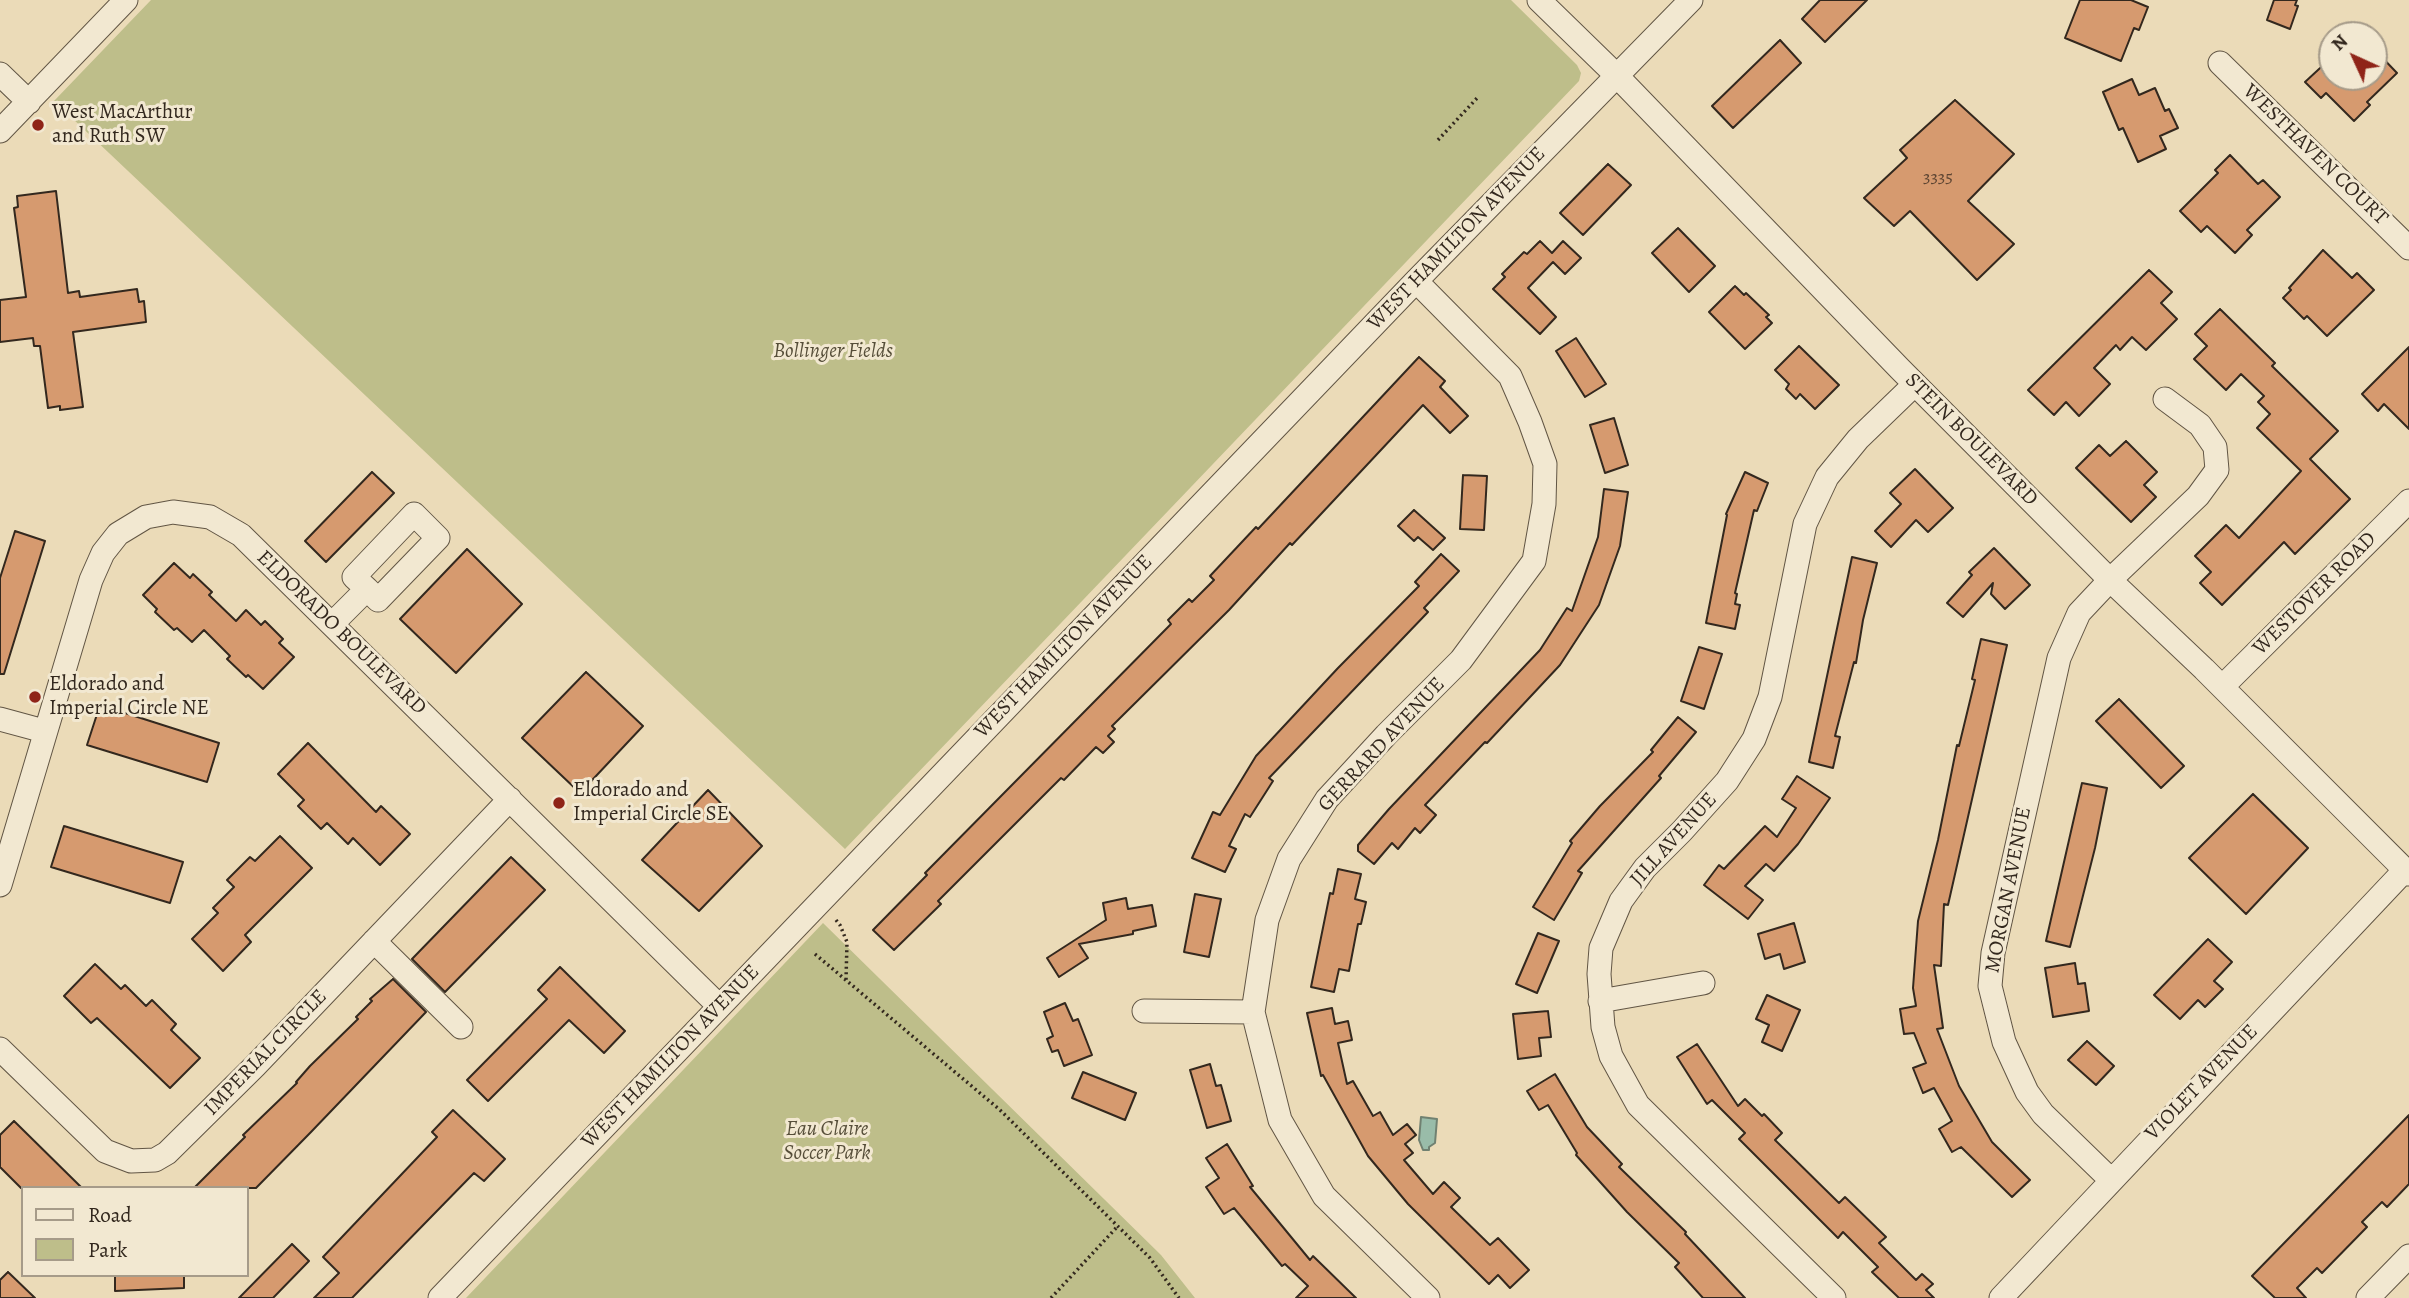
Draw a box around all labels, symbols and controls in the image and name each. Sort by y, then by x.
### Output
north arrow [2318,21,2388,91]
text: N [2325,28,2354,57]
street label: WESTHAVEN COURT [2237,79,2393,231]
place label: West MacArthur and Ruth SW [52,100,193,150]
marker: West MacArthur and Ruth SW [30,117,46,133]
street label: WEST HAMILTON AVENUE [1363,142,1551,336]
house number: 3335 [1923,167,1953,189]
park label: Bollinger Fields [773,339,893,365]
street label: STEIN BOULEVARD [1899,368,2043,512]
street label: WESTOVER ROAD [2248,527,2382,661]
street label: ELDORADO BOULEVARD [251,545,431,721]
street label: WEST HAMILTON AVENUE [970,550,1158,744]
place label: Eldorado and Imperial Circle NE [49,672,209,722]
street label: GERRARD AVENUE [1313,673,1451,817]
marker: Eldorado and Imperial Circle NE [27,689,43,705]
place label: Eldorado and Imperial Circle SE [573,778,729,828]
street label: JILL AVENUE [1625,788,1723,892]
marker: Eldorado and Imperial Circle SE [551,795,567,811]
street label: MORGAN AVENUE [1981,805,2037,975]
street label: WEST HAMILTON AVENUE [577,960,765,1154]
street label: IMPERIAL CIRCLE [199,985,333,1121]
street label: VIOLET AVENUE [2140,1020,2264,1146]
park label: Eau Claire Soccer Park [783,1117,871,1167]
legend [21,1186,248,1277]
text: Road [88,1201,132,1229]
text: Park [88,1236,127,1264]

